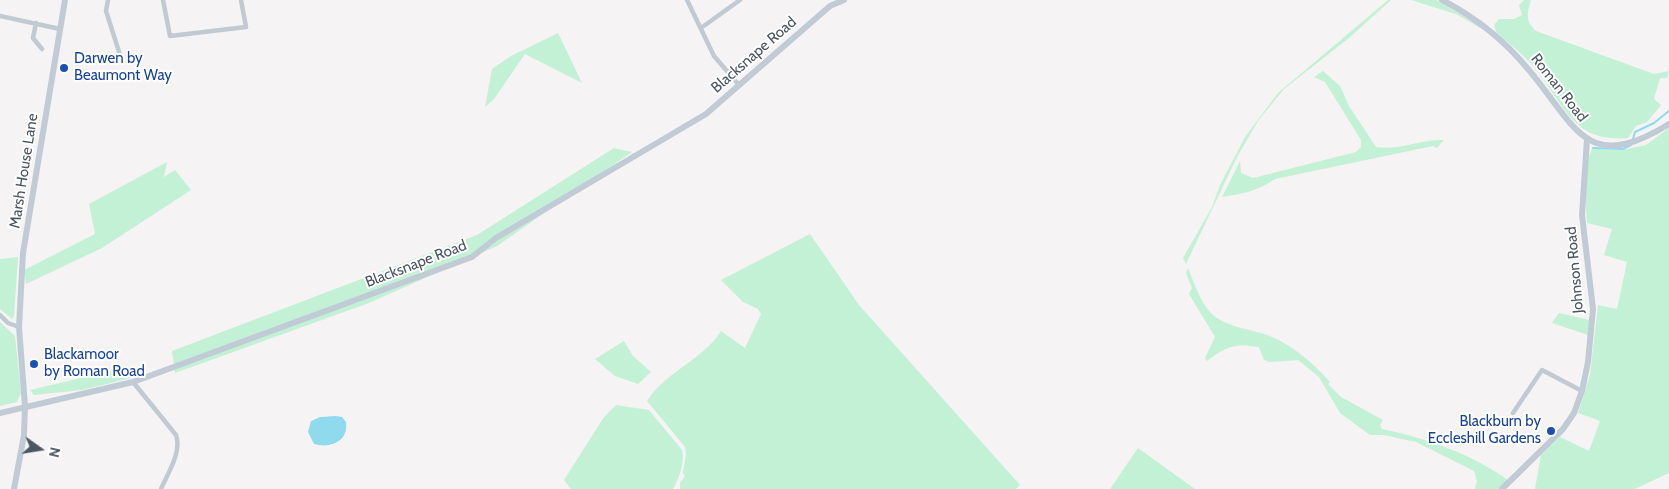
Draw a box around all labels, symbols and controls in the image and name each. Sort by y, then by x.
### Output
street label: Blacksnape Road [708,13,800,97]
place label: Darwen by Beaumont Way [74,50,172,85]
street label: Roman Road [1527,50,1591,126]
marker: Darwen by Beaumont Way [58,62,70,74]
street label: Marsh House Lane [6,112,42,230]
street label: Johnson Road [1562,226,1588,314]
street label: Blacksnape Road [363,236,469,292]
place label: Blackamoor by Roman Road [44,346,145,381]
marker: Blackamoor by Roman Road [28,358,40,370]
place label: Blackburn by Eccleshill Gardens [1428,413,1541,448]
north arrow [15,424,65,474]
marker: Blackburn by Eccleshill Gardens [1545,425,1557,437]
text: N [45,446,64,459]

